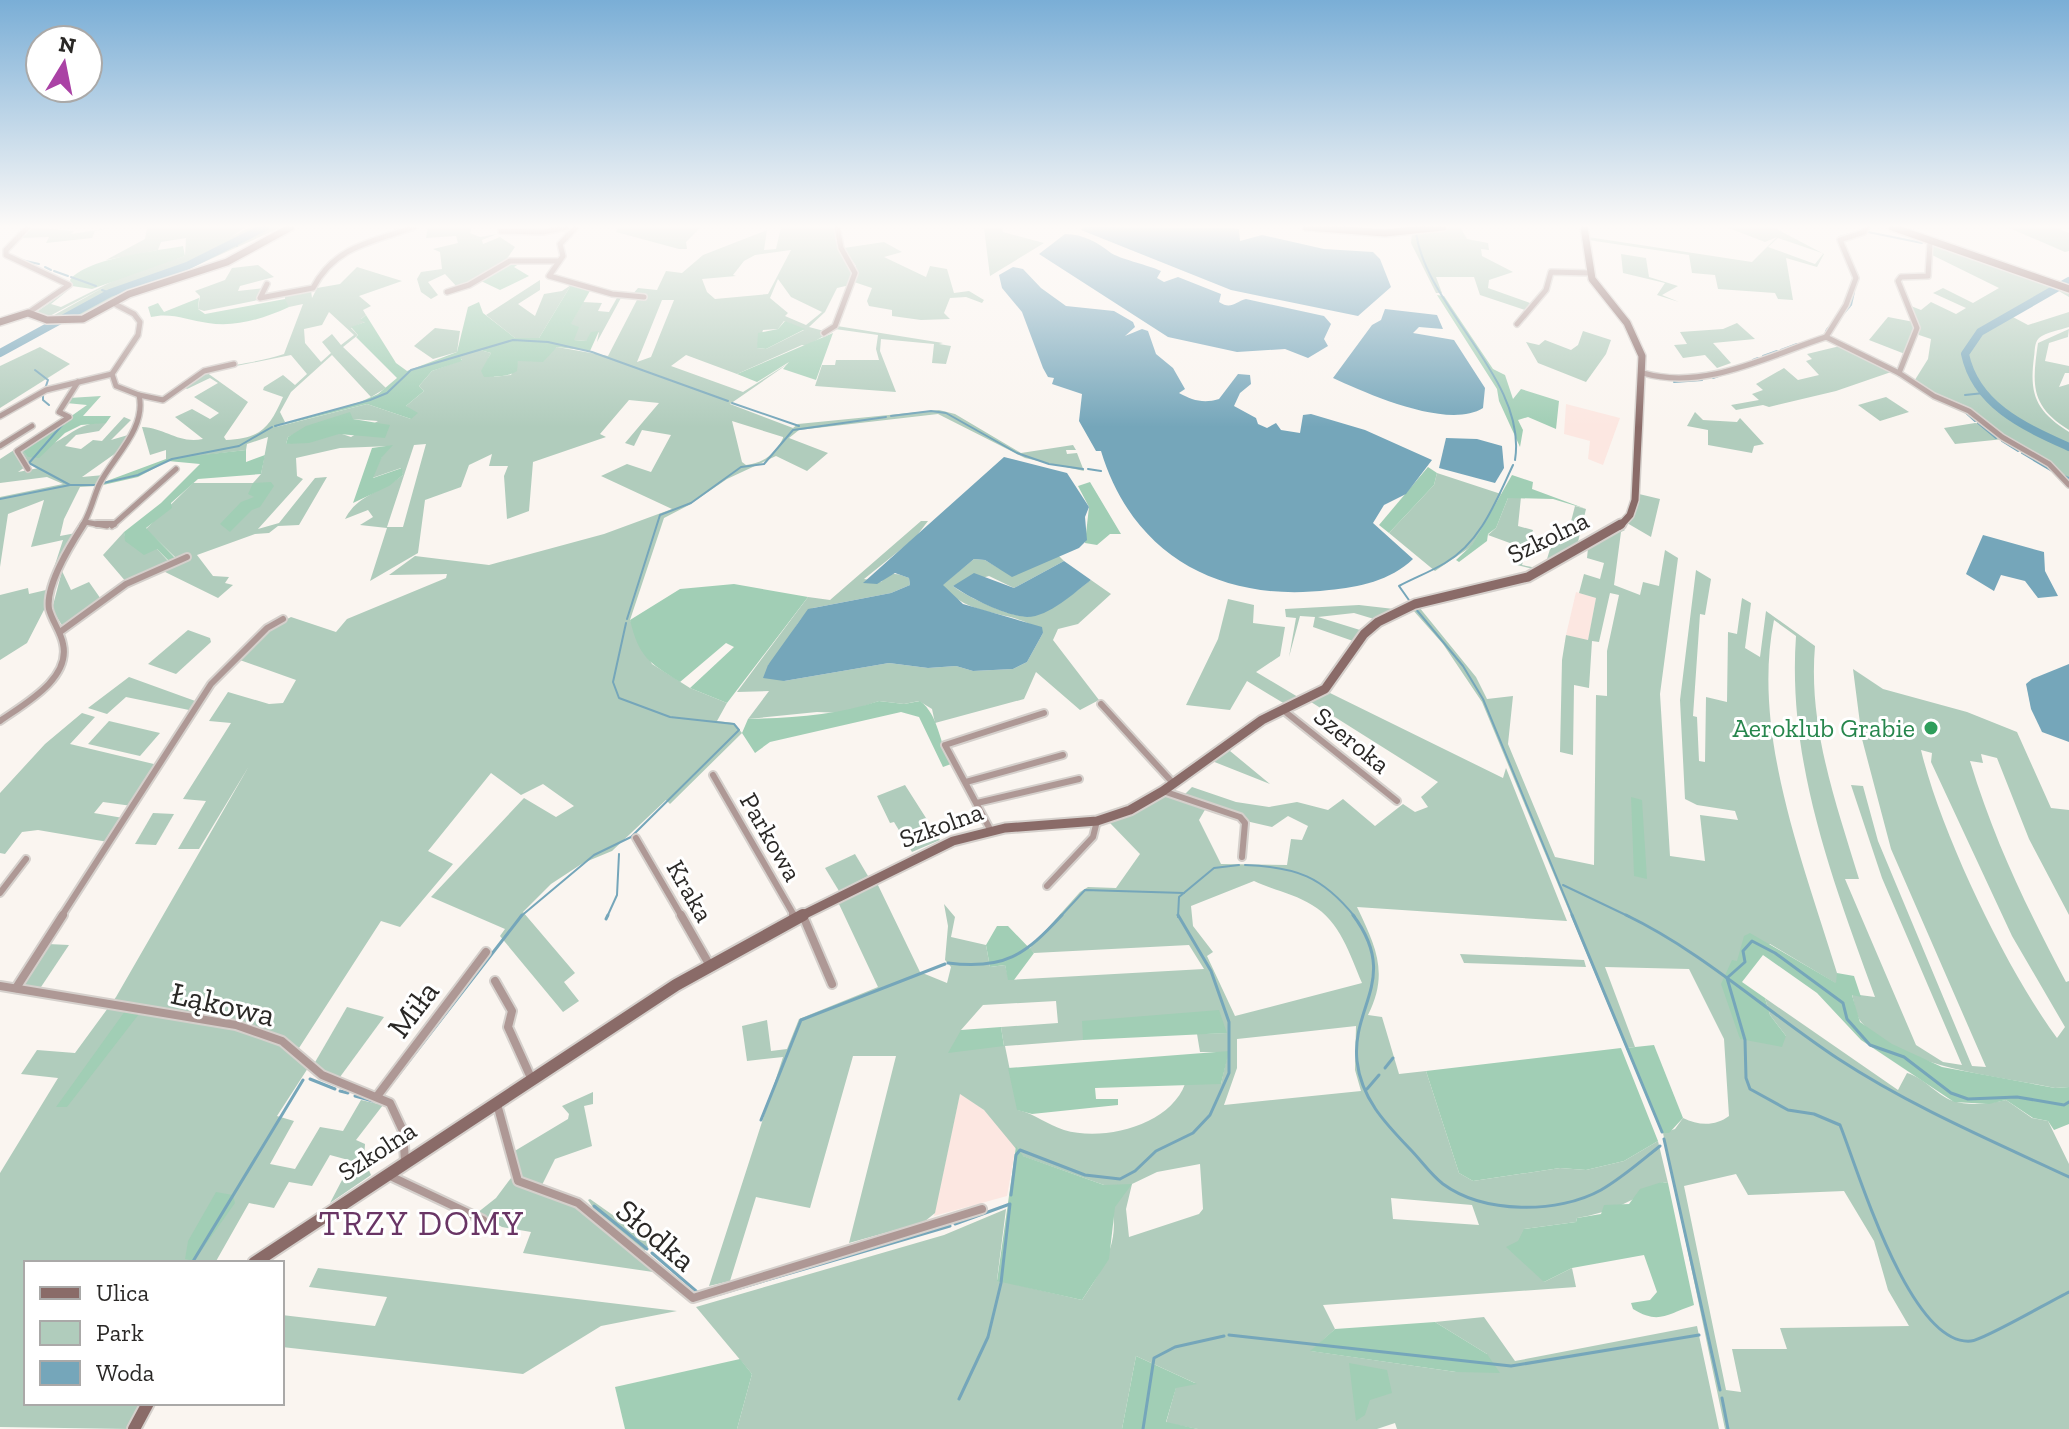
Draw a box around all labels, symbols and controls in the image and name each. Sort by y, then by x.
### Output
north arrow [24,24,104,104]
text: N [57,30,78,60]
street label: Szkolna [1502,503,1594,570]
street label: Szeroka [1308,700,1397,780]
place label: Aeroklub Grabie [1732,712,1915,744]
marker: Aeroklub Grabie [1922,719,1940,737]
street label: Parkowa [733,787,809,887]
street label: Szkolna [895,795,988,855]
street label: Kraka [660,854,721,928]
street label: Miła [379,973,447,1045]
street label: Łąkowa [168,974,278,1034]
street label: Szkolna [332,1114,422,1188]
street label: Słodka [609,1191,703,1279]
district label: TRZY DOMY [319,1203,525,1244]
legend [24,1261,284,1405]
text: Ulica [96,1278,149,1307]
text: Park [96,1318,144,1347]
text: Woda [96,1358,155,1387]

